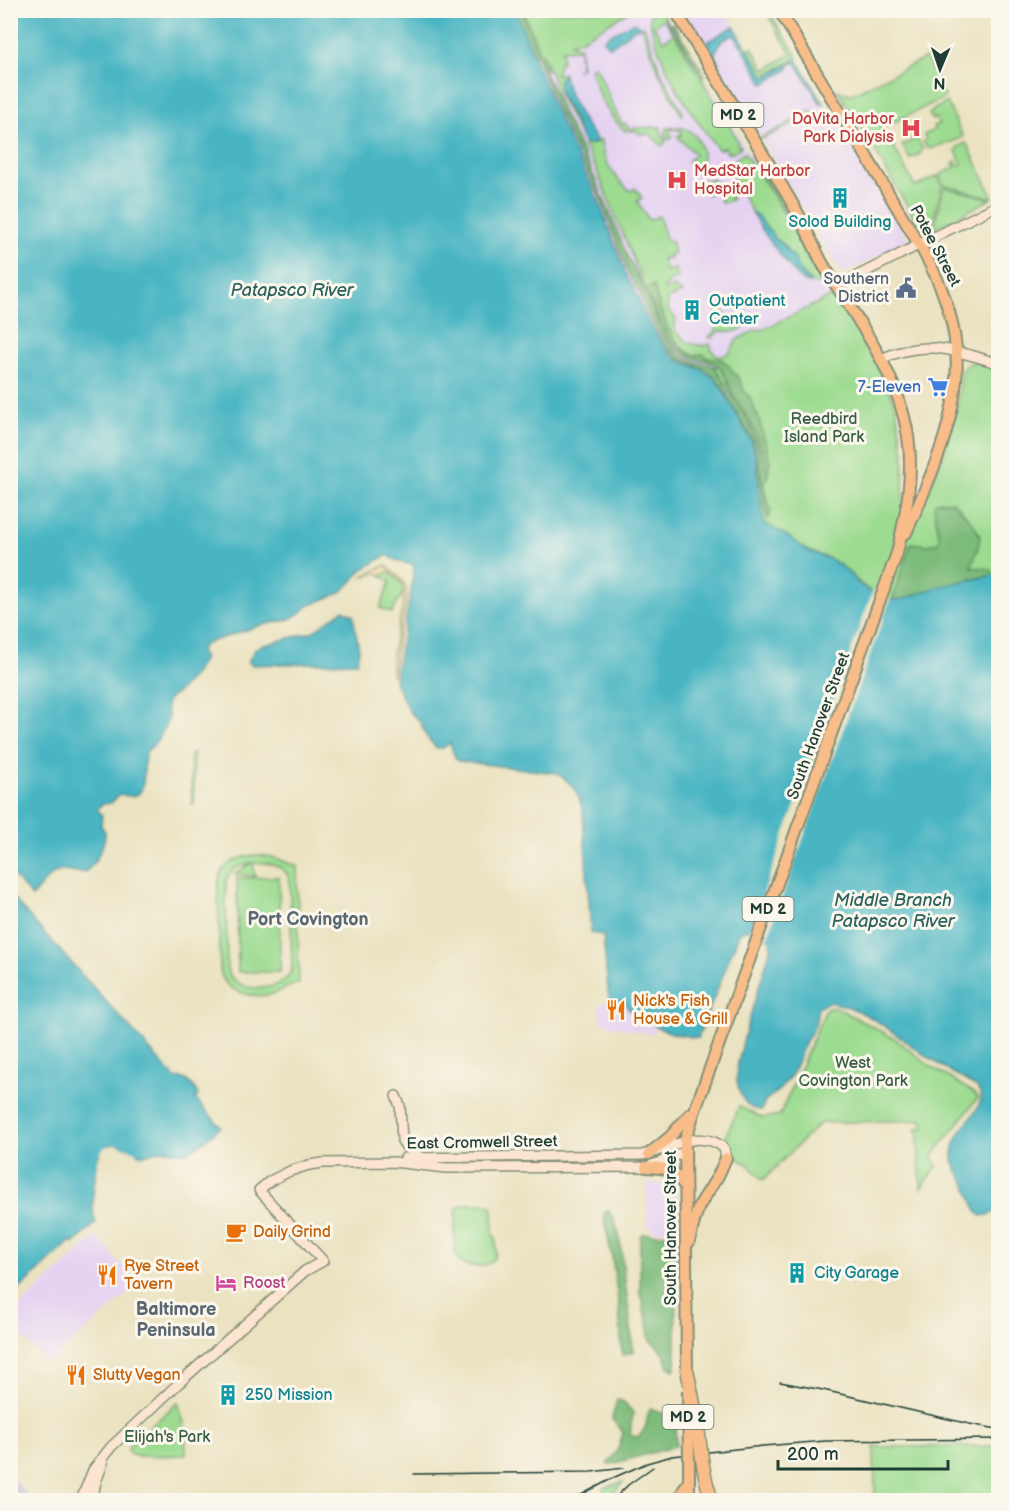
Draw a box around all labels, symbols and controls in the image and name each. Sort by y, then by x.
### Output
north arrow [910,39,970,99]
text: N [933,73,946,92]
road number: MD 2 [712,103,764,127]
place label: DaVita Harbor Park Dialysis [792,110,894,147]
hospital icon: DaVita Harbor Park Dialysis [899,116,923,140]
place label: MedStar Harbor Hospital [694,162,810,199]
hospital icon: MedStar Harbor Hospital [665,168,689,192]
building icon: Solod Building [828,186,852,210]
street label: Potee Street [906,202,964,290]
place label: Solod Building [788,213,892,232]
place label: Southern District [823,270,889,307]
public building icon: Southern District [894,276,918,300]
water label: Patapsco River [231,280,355,301]
place label: Outpatient Center [709,292,786,329]
building icon: Outpatient Center [680,298,704,322]
supermarket icon: 7-Eleven [926,375,950,399]
place label: 7-Eleven [858,378,921,397]
park label: Reedbird Island Park [784,410,864,447]
street label: South Hanover Street [784,650,854,802]
water label: Middle Branch Patapsco River [832,890,956,932]
road number: MD 2 [742,897,794,921]
district label: Port Covington [247,909,369,930]
place label: Nick's Fish House & Grill [633,992,728,1029]
restaurant icon: Nick's Fish House & Grill [604,998,628,1022]
park label: West Covington Park [798,1054,908,1091]
street label: East Cromwell Street [406,1132,558,1154]
street label: South Hanover Street [662,1150,681,1306]
cafe icon: Daily Grind [224,1220,248,1244]
place label: Daily Grind [253,1223,331,1242]
place label: Rye Street Tavern [124,1257,199,1294]
building icon: City Garage [785,1261,809,1285]
restaurant icon: Rye Street Tavern [95,1263,119,1287]
place label: City Garage [814,1264,899,1283]
hotel icon: Roost [214,1271,238,1295]
place label: Roost [243,1274,285,1293]
district label: Baltimore Peninsula [136,1299,216,1341]
restaurant icon: Slutty Vegan [64,1363,88,1387]
place label: Slutty Vegan [93,1366,181,1385]
building icon: 250 Mission [216,1383,240,1407]
place label: 250 Mission [245,1386,333,1405]
road number: MD 2 [662,1405,714,1429]
park label: Elijah's Park [124,1428,210,1447]
scale bar [778,1433,948,1471]
text: 200 m [787,1444,839,1465]

